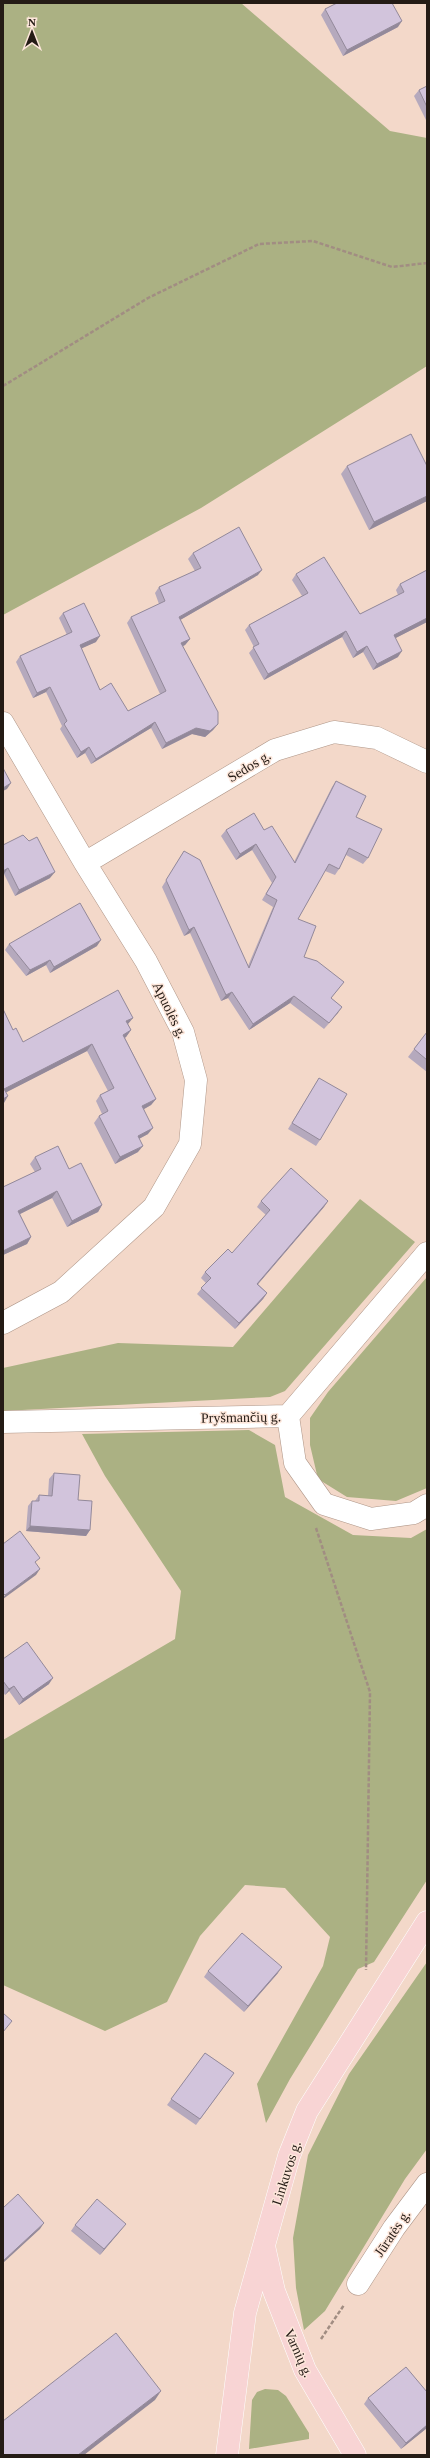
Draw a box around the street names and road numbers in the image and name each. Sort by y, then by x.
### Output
street label: Sedos g. [225,748,273,785]
street label: Apuolės g. [150,980,190,1041]
street label: Pryšmančių g. [201,1409,281,1426]
street label: Linkuvos g. [269,2139,304,2207]
street label: Jūratės g. [371,2207,413,2259]
street label: Varnių g. [281,2327,316,2380]

